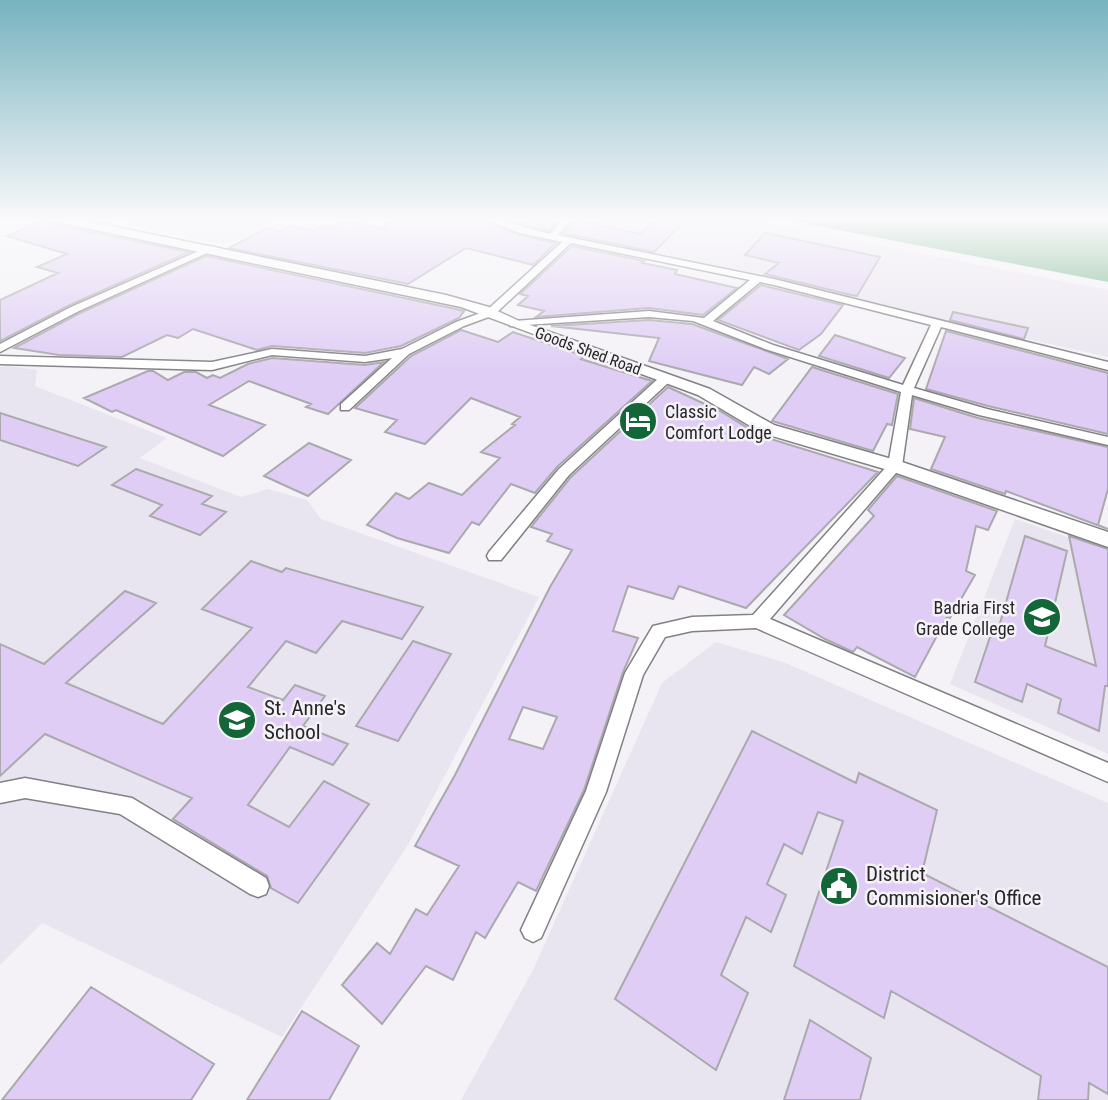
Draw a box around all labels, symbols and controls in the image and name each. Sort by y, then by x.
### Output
street label: Goods Shed Road [532,323,644,379]
hotel icon: Classic Comfort Lodge [617,400,659,442]
place label: Classic Comfort Lodge [665,401,772,443]
school or university icon: Badria First Grade College [1021,596,1063,638]
place label: Badria First Grade College [916,597,1015,639]
place label: St. Anne's School [264,696,346,744]
school or university icon: St. Anne's School [216,699,258,741]
place label: District Commisioner's Office [866,862,1042,910]
public building icon: District Commisioner's Office [818,865,860,907]

